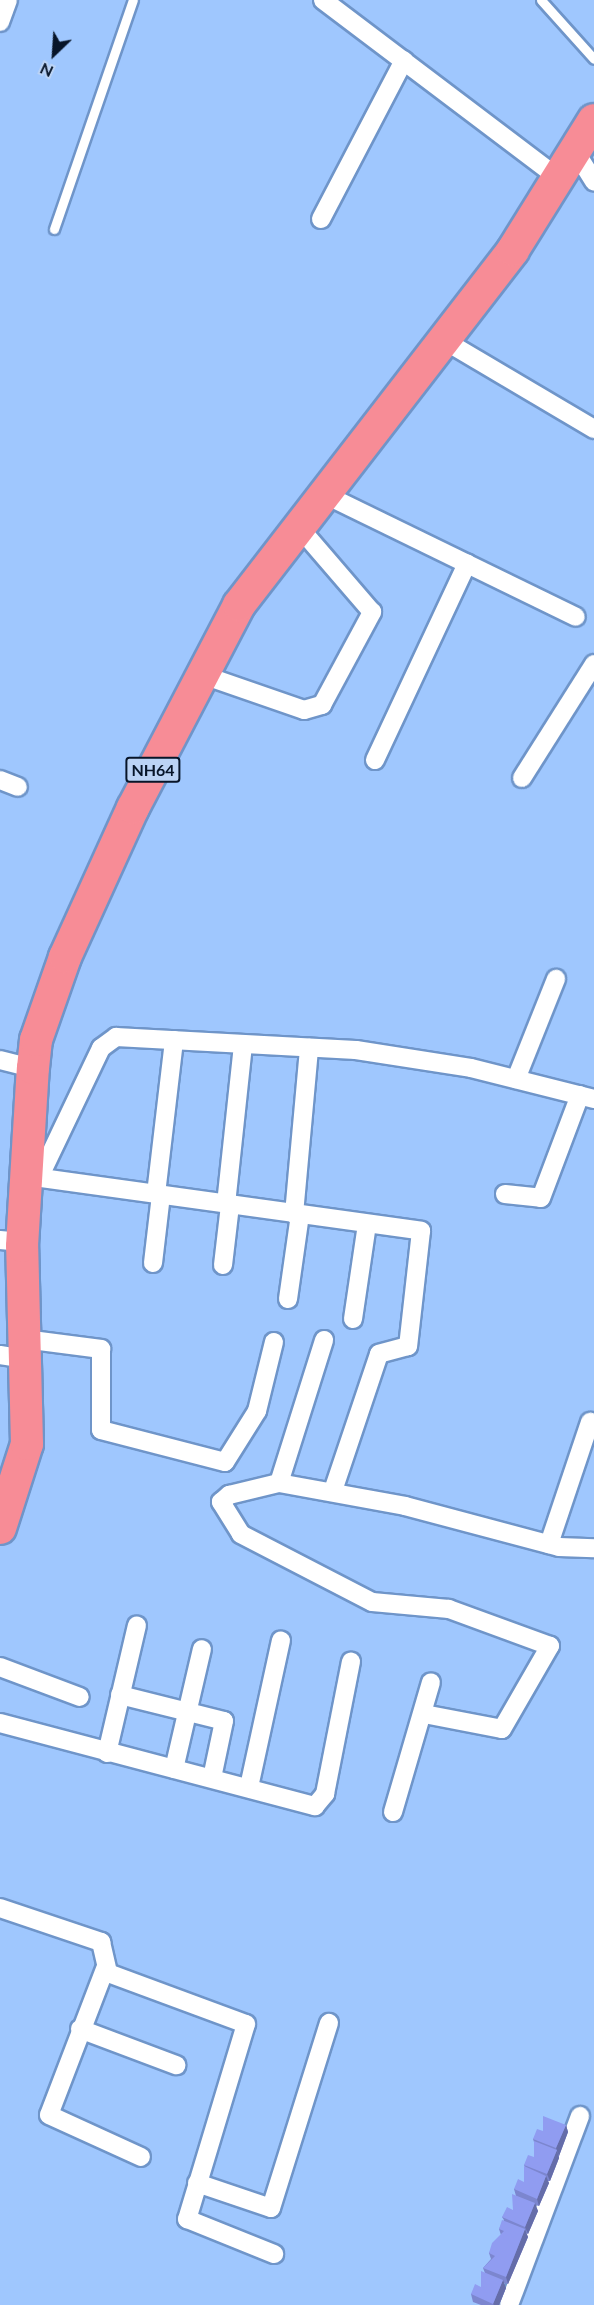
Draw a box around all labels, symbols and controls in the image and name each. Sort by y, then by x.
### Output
north arrow [24,24,84,84]
text: N [37,60,56,82]
road number: NH64 [124,757,182,783]

